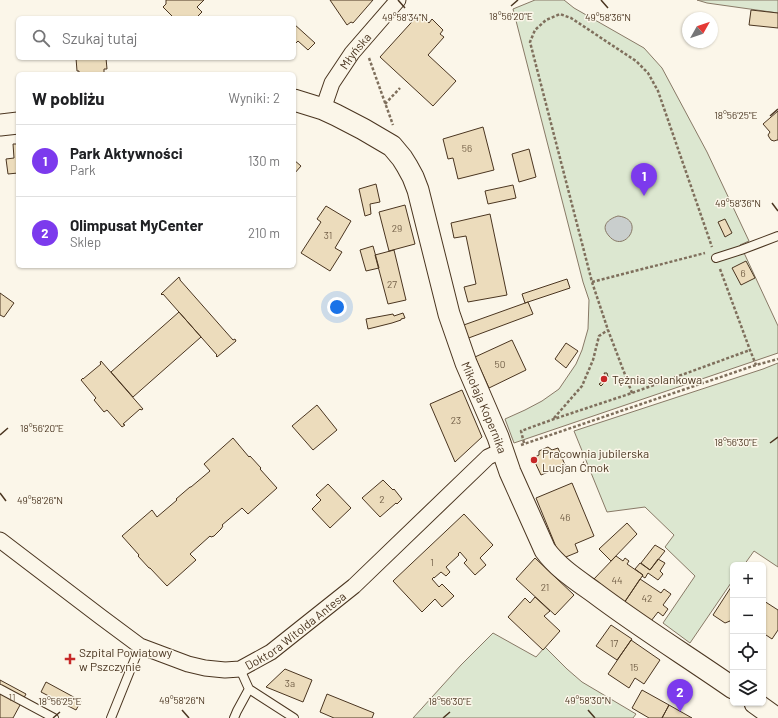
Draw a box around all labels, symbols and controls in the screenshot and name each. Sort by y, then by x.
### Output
text: 18°56'20"E [489,10,533,22]
text: 49°58'34"N [382,11,428,23]
text: 49°58'36"N [585,11,631,23]
north arrow [682,12,718,48]
search box [16,16,296,60]
icon: search [30,27,52,49]
text: Szukaj tutaj [62,29,138,47]
street label: Młyńska [336,30,373,72]
text: W pobliżu [32,88,105,108]
text: Wyniki: 2 [229,90,280,106]
text: 18°56'25"E [714,109,758,121]
house number: 56 [462,142,472,154]
text: Park Aktywności [70,144,183,162]
text: 1 [43,153,47,169]
text: 130 m [248,153,280,169]
text: Park [70,162,96,178]
pin: 1 [631,163,657,196]
text: 49°58'36"N [715,197,761,209]
text: Olimpusat MyCenter [70,216,203,234]
house number: 29 [392,222,402,234]
text: 2 [41,225,49,241]
text: 210 m [248,225,280,241]
house number: 31 [324,229,332,241]
text: Sklep [70,234,101,250]
house number: 6 [740,267,746,279]
house number: 27 [387,278,397,290]
your location [327,297,347,317]
house number: 50 [495,358,505,370]
street label: Mikołaja Kopernika [459,359,510,455]
place label: Tężnia solankowa [612,372,702,386]
marker: Tężnia solankowa [599,374,609,384]
house number: 23 [451,414,461,426]
text: 18°56'20"E [20,422,64,434]
text: 18°56'30"E [714,436,758,448]
place label: Pracownia jubilerska Lucjan Ćmok [542,446,649,474]
marker: Pracownia jubilerska Lucjan Ćmok [529,455,539,465]
house number: 2 [379,493,385,505]
text: 49°58'26"N [17,494,63,506]
house number: 46 [560,511,570,523]
house number: 1 [430,556,434,568]
map controls [730,562,766,706]
button: + [730,562,766,598]
house number: 44 [611,574,623,586]
house number: 21 [541,581,549,593]
street label: Doktora Witolda Antesa [242,589,348,672]
house number: 42 [642,592,652,604]
button: − [730,598,766,634]
button: locate [730,634,766,670]
house number: 17 [610,637,618,649]
place label: Szpital Powiatowy w Pszczynie [79,645,173,673]
marker: Szpital Powiatowy w Pszczynie [64,653,76,665]
house number: 15 [630,661,638,673]
button: layers [730,670,766,706]
house number: 3a [285,677,295,689]
pin: 2 [667,679,693,712]
house number: 11 [8,691,16,703]
text: 49°58'26"N [159,694,205,706]
text: 49°58'30"N [565,694,611,706]
text: 18°56'25"E [38,695,82,707]
text: 18°56'30"E [428,695,472,707]

